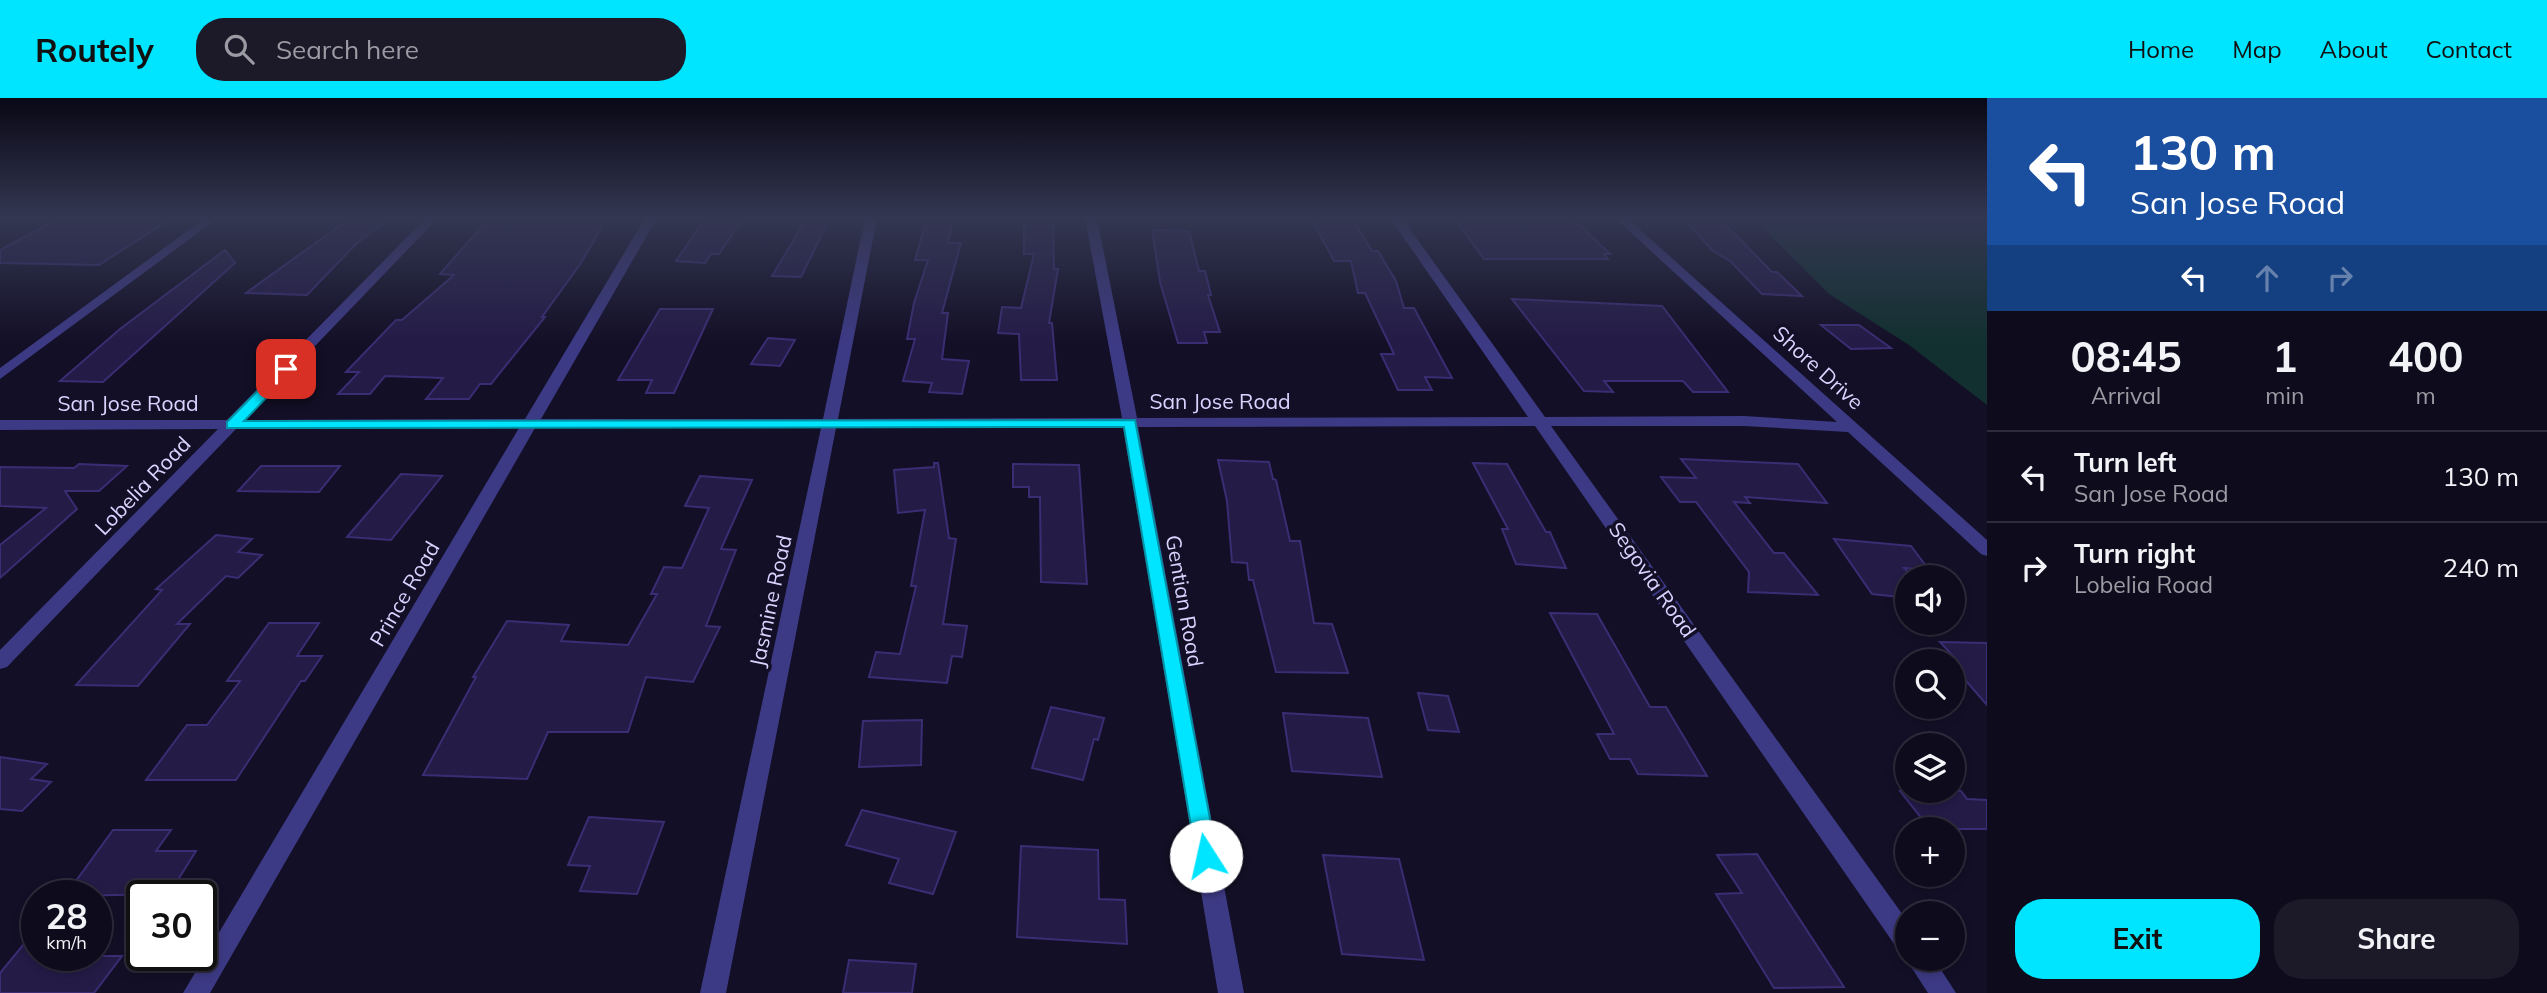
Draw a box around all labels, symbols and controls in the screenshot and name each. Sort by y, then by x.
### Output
search box [196,18,686,81]
text: Routely [35,29,154,70]
icon: search [220,30,258,68]
text: Search here [276,33,419,66]
text: Home [2128,34,2194,64]
text: Map [2232,34,2282,64]
text: About [2320,34,2388,64]
text: Contact [2426,34,2512,64]
text: 130 m [2130,121,2276,182]
icon: left [2015,126,2106,217]
text: San Jose Road [2130,182,2345,222]
icon: left [2175,259,2213,297]
icon: ahead [2248,259,2286,297]
icon: right [2321,259,2359,297]
street label: Shore Drive [1768,320,1869,415]
text: 08:45 [2071,330,2182,383]
text: 1 [2272,330,2297,383]
text: 400 [2388,330,2463,383]
pin [256,339,316,399]
icon: arrive [267,350,305,388]
text: Arrival [2091,381,2161,410]
text: min [2265,381,2304,410]
text: m [2416,381,2436,410]
street label: San Jose Road [1149,388,1291,414]
street label: San Jose Road [57,390,199,416]
street label: Lobelia Road [89,431,196,540]
text: Turn left [2074,446,2176,479]
icon: left [2015,458,2053,496]
text: 130 m [2443,460,2519,493]
text: San Jose Road [2074,479,2229,508]
street label: Segovia Road [1604,517,1702,642]
street label: Jasmine Road [743,533,797,669]
street label: Gentian Road [1161,533,1209,669]
street label: Prince Road [364,536,445,651]
text: Turn right [2074,537,2195,570]
icon: right [2015,549,2053,587]
text: 240 m [2443,551,2519,584]
map controls [1895,565,1965,971]
button: sound [1895,565,1965,635]
text: Lobelia Road [2074,570,2213,599]
button: search [1895,649,1965,719]
button: layers [1895,733,1965,803]
button: + [1895,817,1965,887]
position arrow [1169,819,1243,893]
speed limit sign: 30 [126,880,217,971]
text: 28 [45,894,88,938]
button: Exit [2015,899,2260,979]
button: Share [2274,899,2519,979]
button: − [1895,901,1965,971]
text: km/h [46,931,87,954]

